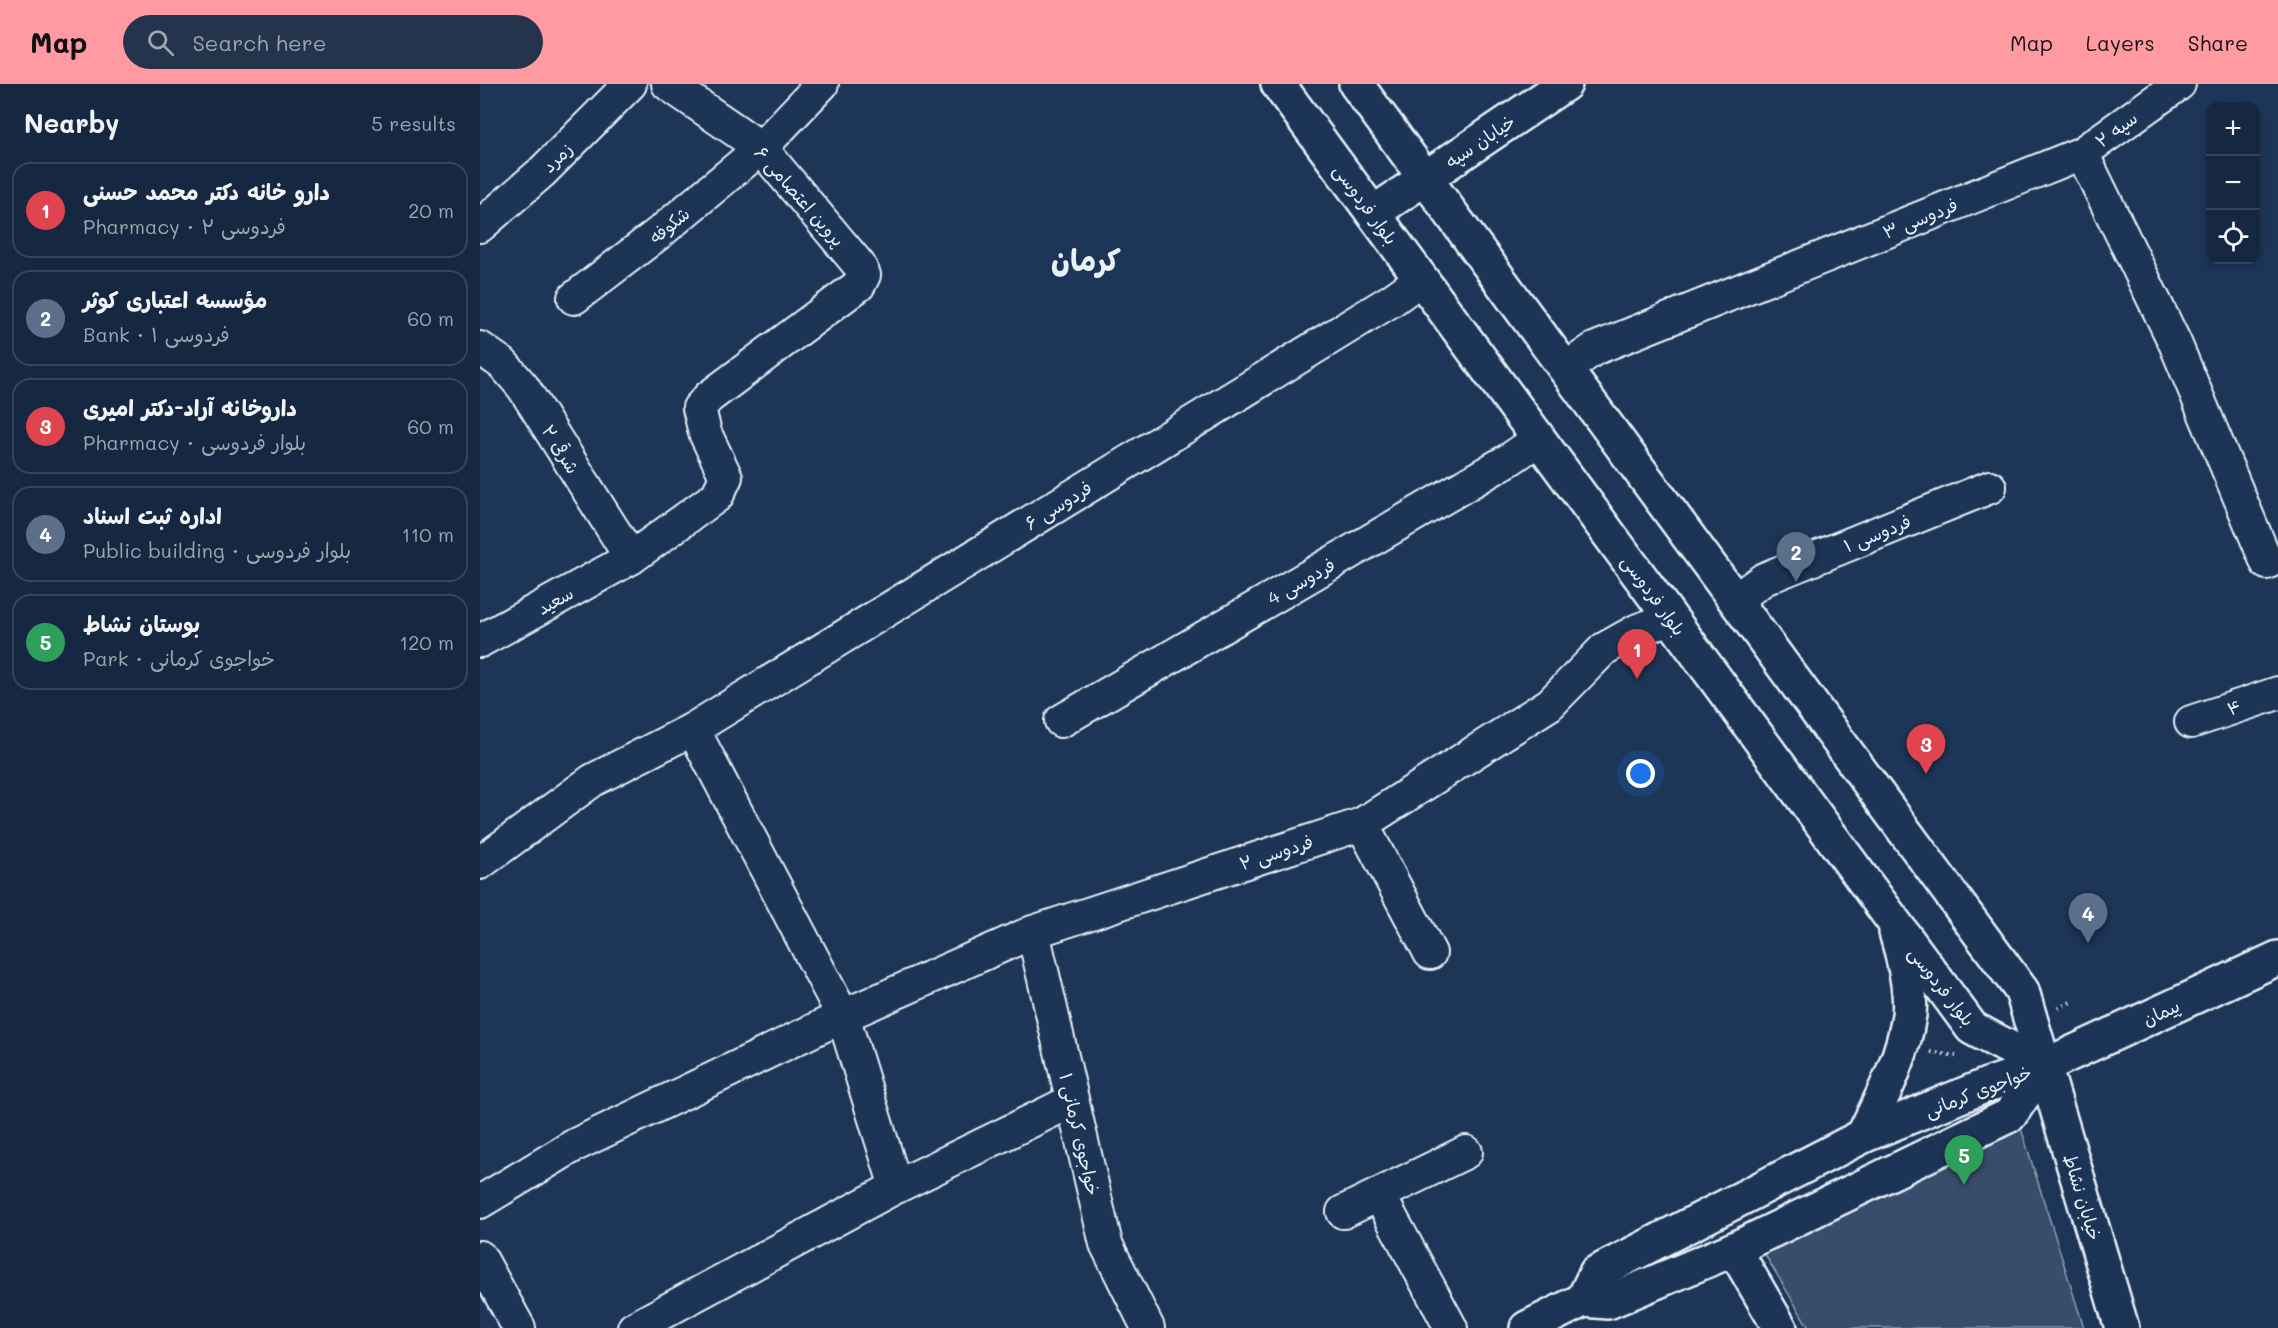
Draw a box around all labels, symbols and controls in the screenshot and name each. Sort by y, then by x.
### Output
search box [123,15,543,69]
text: Map [30,24,87,60]
icon: search [144,26,177,59]
text: Search here [192,28,326,57]
text: Map [2010,29,2053,56]
text: Layers [2086,29,2155,56]
text: Share [2188,29,2248,56]
map controls [2206,102,2260,264]
button: + [2206,102,2260,156]
text: Nearby [24,106,119,140]
street label: سپه ۲ [2090,106,2143,153]
street label: خیابان سپه [1440,109,1520,174]
text: 5 results [371,110,456,136]
street label: زمرد [537,137,577,177]
street label: پروین اعتصامی ۶ [749,141,850,252]
button: − [2206,156,2260,210]
street label: بلوار فردوسی [1329,159,1403,249]
text: دارو خانه دکتر محمد حسنی [83,177,330,206]
street label: فردوسی ۳ [1879,192,1961,244]
text: 1 [41,197,50,223]
text: 20 m [408,197,454,223]
street label: شکوفه [644,201,694,249]
button: locate [2206,210,2260,264]
text: Pharmacy · فردوسی ۲ [83,213,286,239]
district label: کرمان [1051,239,1122,279]
text: مؤسسه اعتباری کوثر [83,285,267,314]
text: 2 [40,305,51,331]
text: 60 m [407,305,454,331]
text: Bank · فردوسی ۱ [83,321,230,347]
text: داروخانه آراد-دکتر امیری [83,393,297,422]
text: 3 [40,413,52,439]
text: 60 m [407,413,454,439]
street label: شرقی ۲ [537,420,585,478]
text: Pharmacy · بلوار فردوسی [83,429,306,455]
street label: فردوسی ۶ [1020,475,1096,535]
text: اداره ثبت اسناد [83,501,222,530]
street label: فردوسی ۱ [1840,509,1914,557]
text: 4 [39,521,52,547]
text: 110 m [401,521,454,547]
pin: 2 [1776,532,1816,582]
text: Public building · بلوار فردوسی [83,537,351,563]
street label: بلوار فردوسی [1617,550,1691,640]
street label: فردوسی 4 [1263,552,1339,610]
street label: سعید [533,580,577,620]
text: بوستان نشاط [83,609,200,638]
text: 5 [40,629,51,655]
text: 120 m [399,629,454,655]
pin: 1 [1618,630,1656,679]
text: Park · خواجوی کرمانی [83,645,275,671]
street label: ۴ [2224,694,2244,720]
pin: 3 [1906,724,1946,774]
your location [1626,759,1655,788]
street label: فردوسی ۲ [1236,829,1316,875]
pin: 4 [2068,894,2108,943]
street label: بلوار فردوسی [1903,941,1981,1031]
street label: پیمان [2139,993,2184,1032]
street label: خواجوی کرمانی [1921,1060,2035,1122]
street label: خواجوی کرمانی ۱ [1054,1070,1106,1198]
pin: 5 [1944,1136,1984,1185]
street label: خیابان نشاط [2058,1151,2108,1243]

